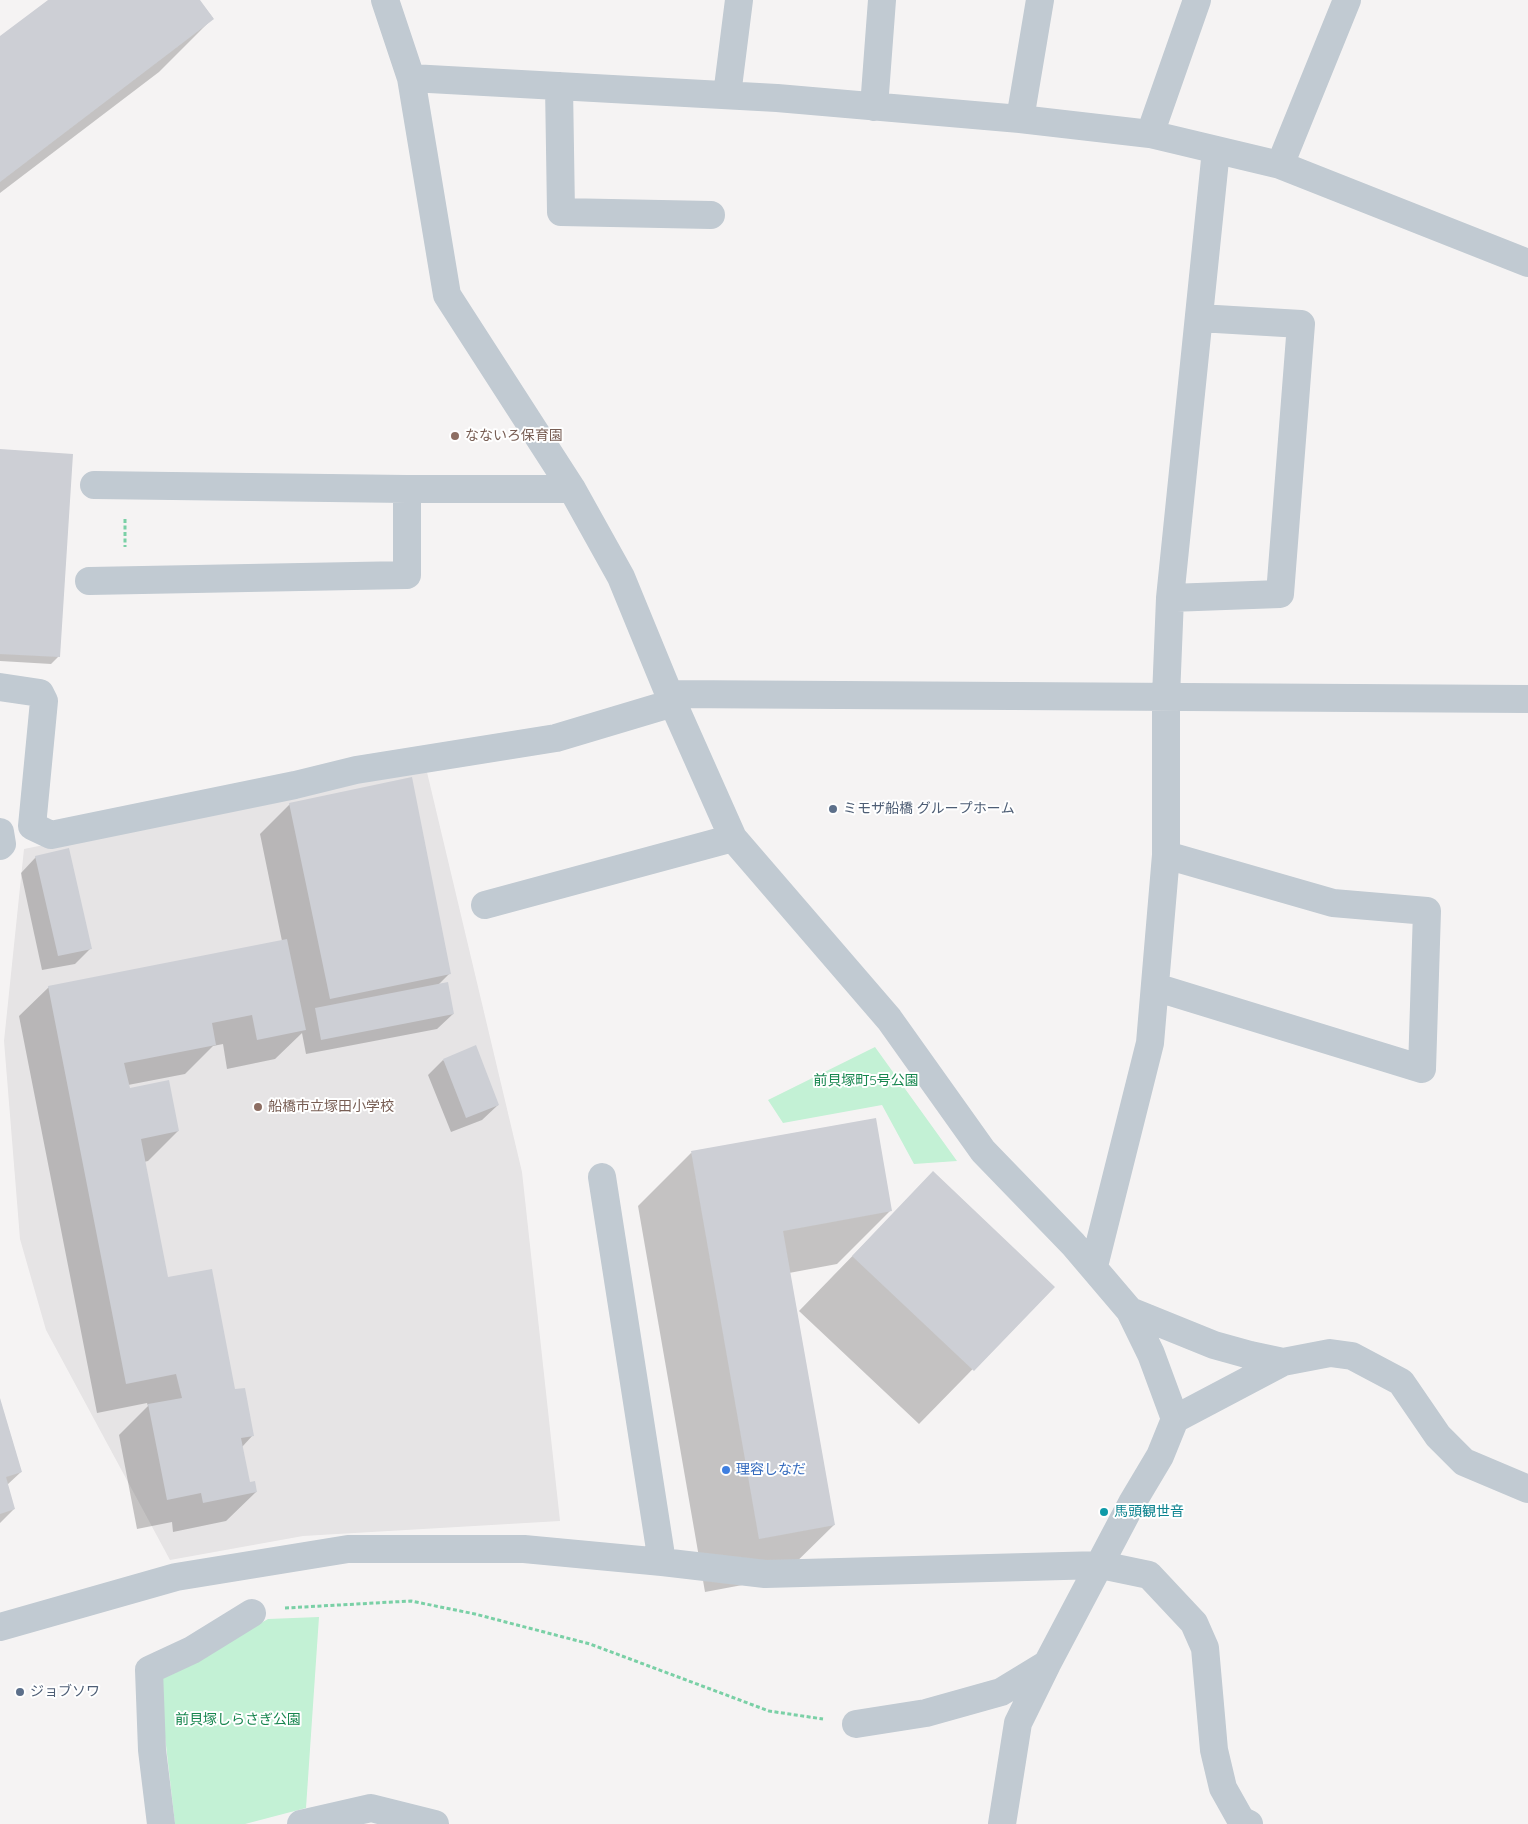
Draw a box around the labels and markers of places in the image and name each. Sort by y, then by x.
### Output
place label: なないろ保育園 [465,428,563,444]
marker: なないろ保育園 [449,430,461,442]
place label: ミモザ船橋 グループホーム [843,801,1015,817]
marker: ミモザ船橋 グループホーム [827,803,839,815]
place label: 船橋市立塚田小学校 [268,1099,394,1115]
marker: 船橋市立塚田小学校 [252,1101,264,1113]
place label: 理容しなだ [736,1462,806,1478]
marker: 理容しなだ [720,1464,732,1476]
place label: 馬頭観世音 [1114,1504,1184,1520]
marker: 馬頭観世音 [1098,1506,1110,1518]
place label: ジョブソワ [30,1684,100,1700]
marker: ジョブソワ [14,1686,26,1698]

